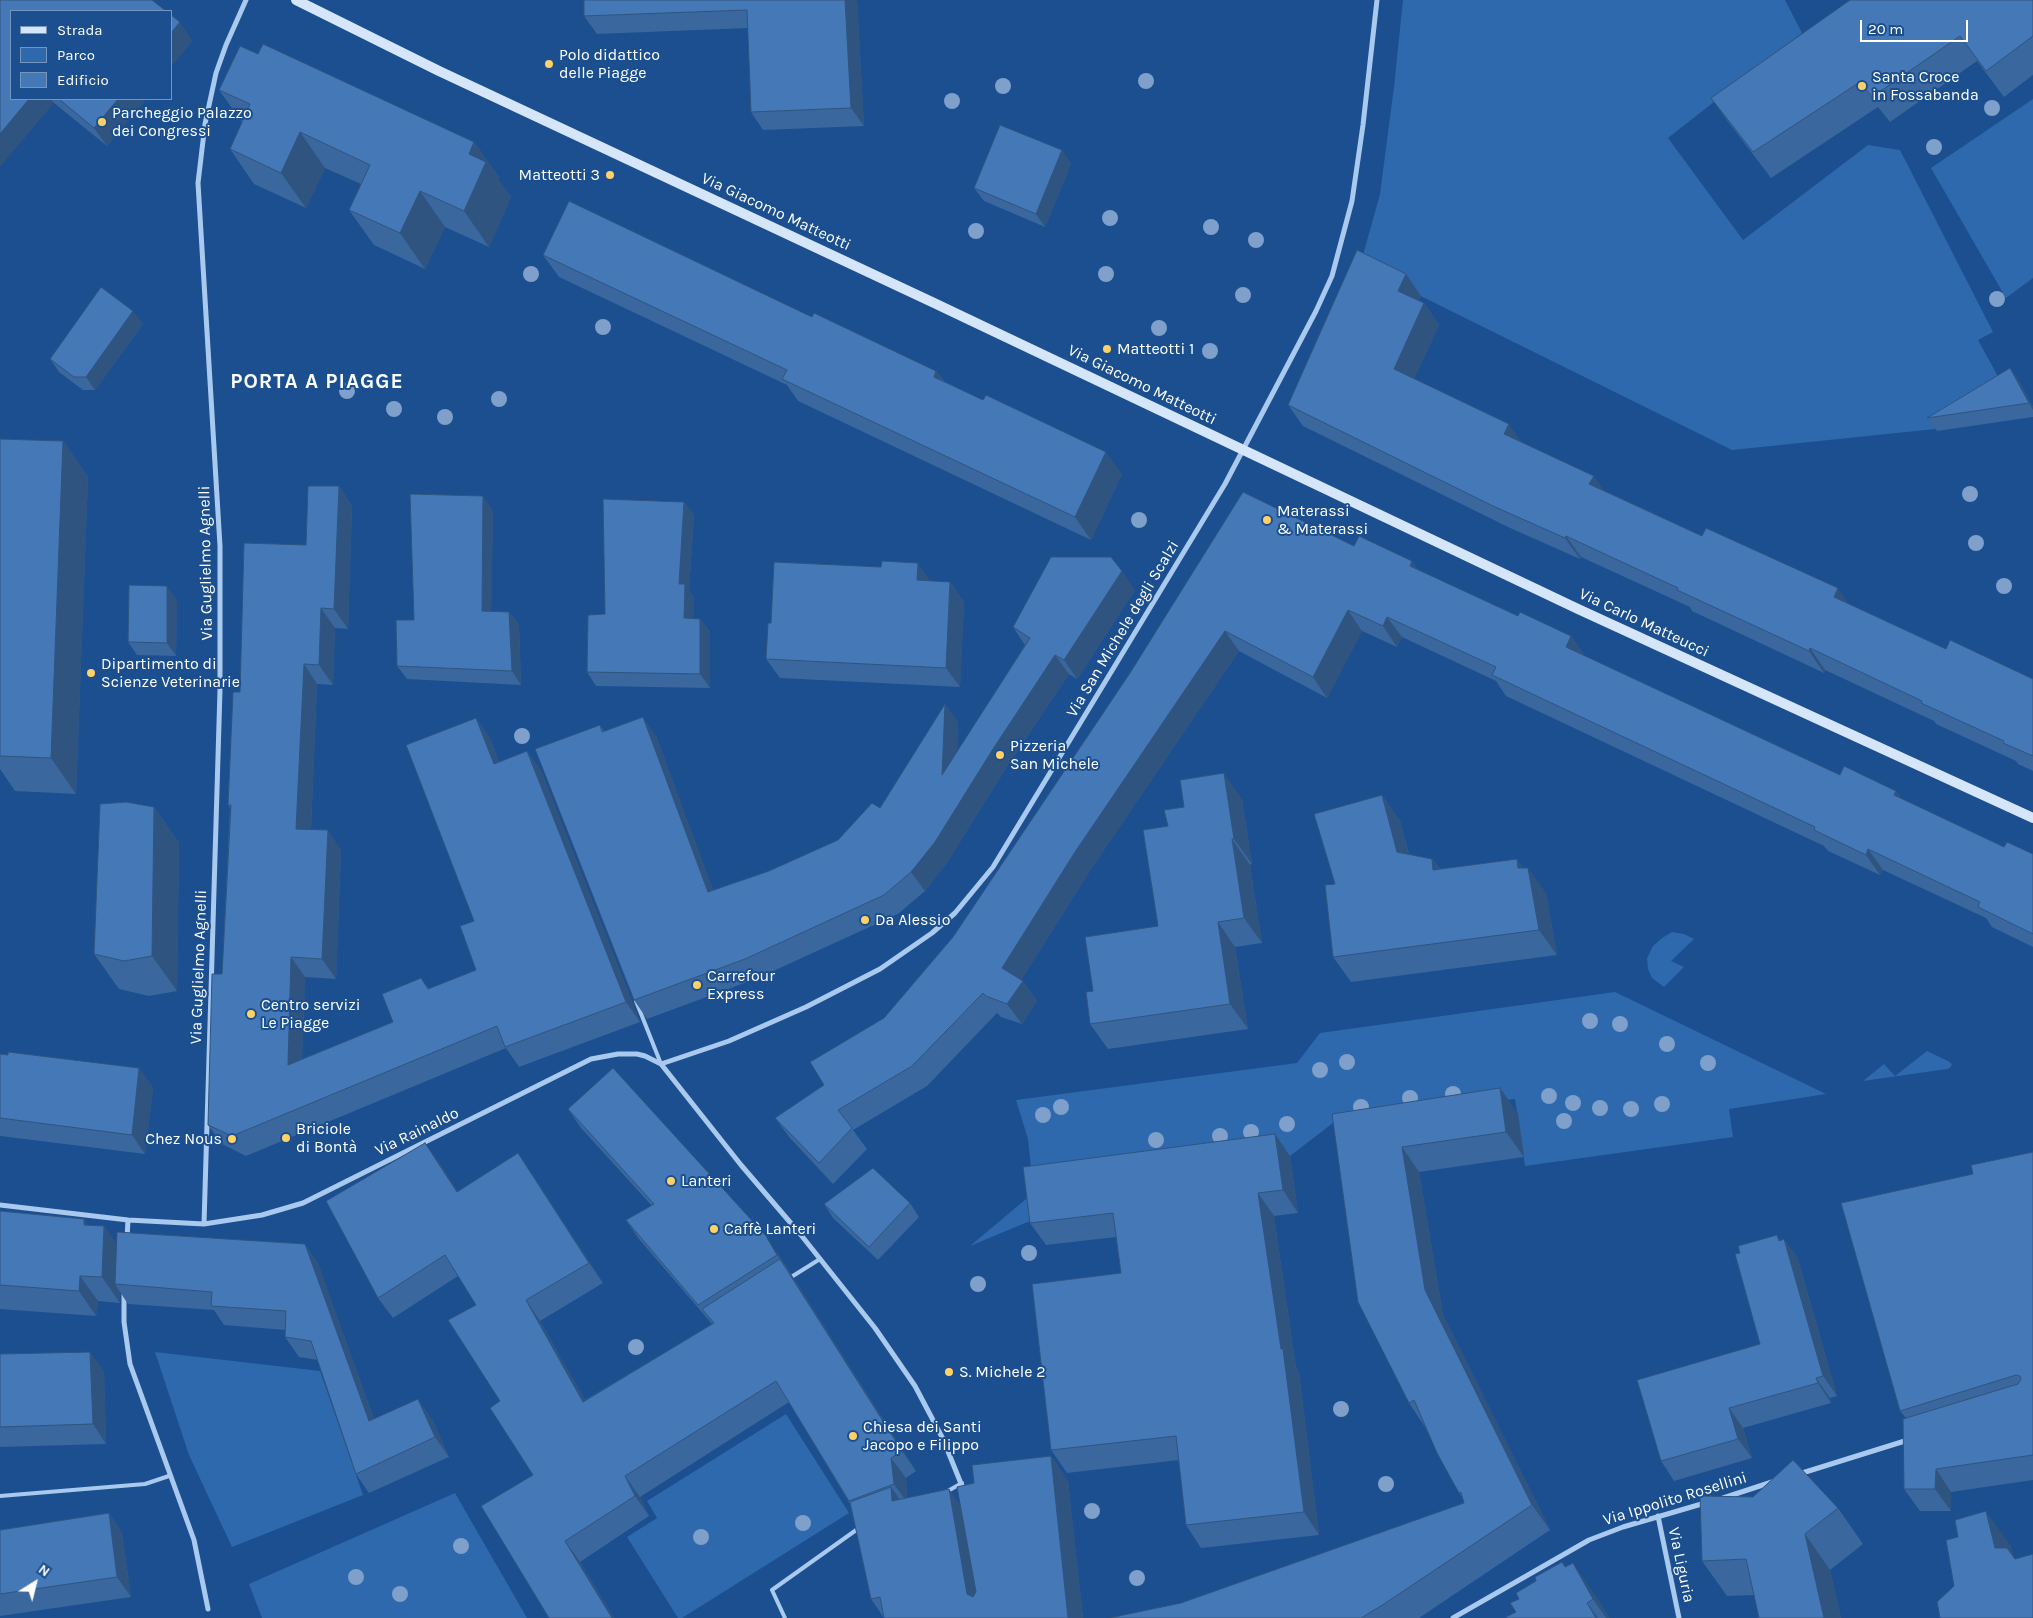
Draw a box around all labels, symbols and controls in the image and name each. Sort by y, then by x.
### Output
legend [10,10,172,100]
scale bar [1863,10,1970,42]
text: 20 m [1868,20,1903,38]
text: Strada [57,21,103,39]
place label: Polo didattico delle Piagge [559,45,660,83]
text: Parco [57,46,95,64]
marker: Polo didattico delle Piagge [543,58,555,70]
place label: Santa Croce in Fossabanda [1872,67,1979,105]
text: Edificio [57,71,109,89]
marker: Santa Croce in Fossabanda [1856,80,1868,92]
place label: Parcheggio Palazzo dei Congressi [112,103,252,141]
marker: Parcheggio Palazzo dei Congressi [96,116,108,128]
place label: Matteotti 3 [519,165,600,185]
marker: Matteotti 3 [604,169,616,181]
street label: Via Giacomo Matteotti [698,169,854,255]
place label: Matteotti 1 [1117,339,1194,359]
street label: Via Giacomo Matteotti [1065,341,1219,429]
marker: Matteotti 1 [1101,343,1113,355]
district label: PORTA A PIAGGE [228,369,406,395]
street label: Via Guglielmo Agnelli [195,486,217,640]
place label: Materassi & Materassi [1277,501,1368,539]
marker: Materassi & Materassi [1261,514,1273,526]
street label: Via San Michele degli Scalzi [1063,537,1183,721]
street label: Via Carlo Matteucci [1576,584,1712,662]
place label: Dipartimento di Scienze Veterinarie [101,654,240,692]
marker: Dipartimento di Scienze Veterinarie [85,667,97,679]
place label: Pizzeria San Michele [1010,736,1099,774]
marker: Pizzeria San Michele [994,749,1006,761]
street label: Via Guglielmo Agnelli [187,889,211,1045]
place label: Da Alessio [875,910,950,930]
marker: Da Alessio [859,914,871,926]
place label: Carrefour Express [707,966,775,1004]
marker: Carrefour Express [691,979,703,991]
place label: Centro servizi Le Piagge [261,995,361,1033]
marker: Centro servizi Le Piagge [245,1008,257,1020]
street label: Via Rainaldo [372,1103,462,1161]
place label: Briciole di Bontà [296,1119,357,1157]
place label: Chez Nous [145,1129,222,1149]
marker: Briciole di Bontà [280,1132,292,1144]
marker: Chez Nous [226,1133,238,1145]
place label: Lanteri [681,1171,732,1191]
marker: Lanteri [665,1175,677,1187]
place label: Caffè Lanteri [724,1219,816,1239]
marker: Caffè Lanteri [708,1223,720,1235]
place label: S. Michele 2 [959,1362,1046,1382]
marker: S. Michele 2 [943,1366,955,1378]
place label: Chiesa dei Santi Jacopo e Filippo [863,1417,982,1455]
marker: Chiesa dei Santi Jacopo e Filippo [847,1430,859,1442]
street label: Via Ippolito Rosellini [1601,1468,1749,1530]
street label: Via Liguria [1664,1525,1698,1605]
north arrow [10,1558,60,1608]
text: N [35,1561,53,1580]

